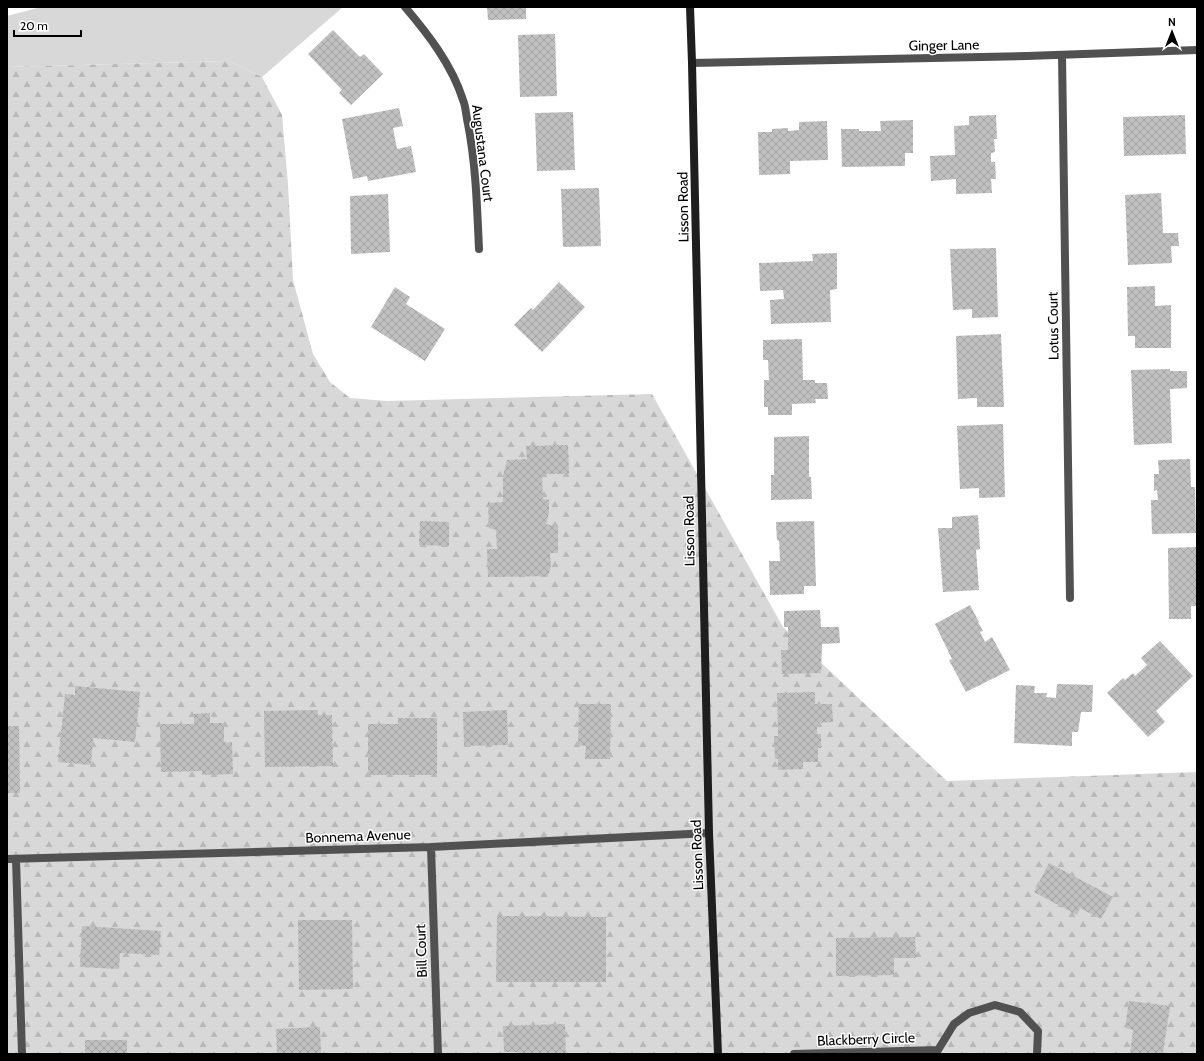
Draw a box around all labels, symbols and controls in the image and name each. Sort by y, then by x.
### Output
scale bar [14,12,81,38]
north arrow [1152,12,1192,52]
text: N [1168,15,1176,29]
text: 20 m [20,18,48,33]
street label: Ginger Lane [909,35,979,55]
street label: Augustana Court [468,103,498,203]
street label: Lisson Road [673,172,693,242]
street label: Lotus Court [1043,292,1063,360]
street label: Lisson Road [679,496,699,566]
street label: Lisson Road [687,819,707,891]
street label: Bonnema Avenue [305,825,411,847]
street label: Bill Court [411,924,431,978]
street label: Blackberry Circle [817,1028,915,1050]

